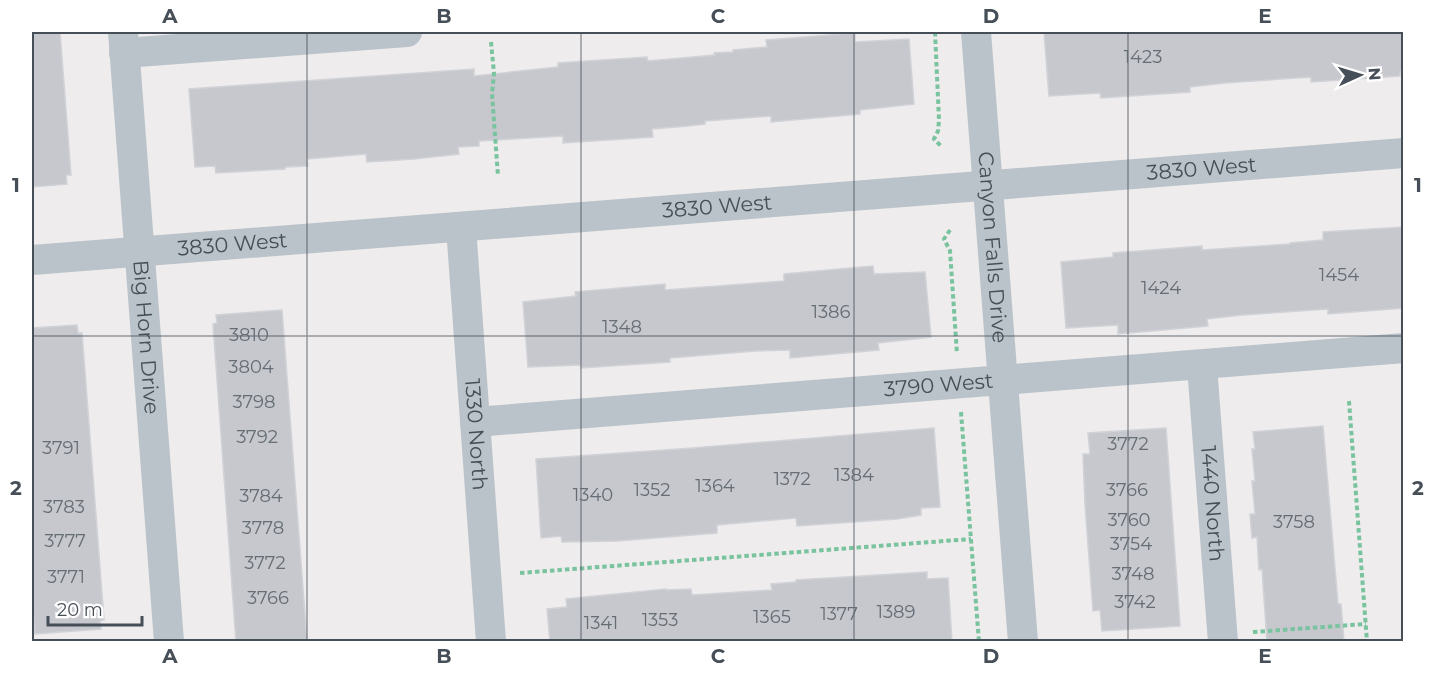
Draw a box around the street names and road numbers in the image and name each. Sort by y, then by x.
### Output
street label: Canyon Falls Drive [973,151,1013,344]
street label: 3830 West [1146,152,1257,185]
street label: 3830 West [661,189,773,223]
street label: 3830 West [176,227,288,261]
street label: Big Horn Drive [128,259,165,415]
street label: 3790 West [883,368,994,401]
street label: 1330 North [460,377,493,491]
street label: 1440 North [1196,445,1230,563]

